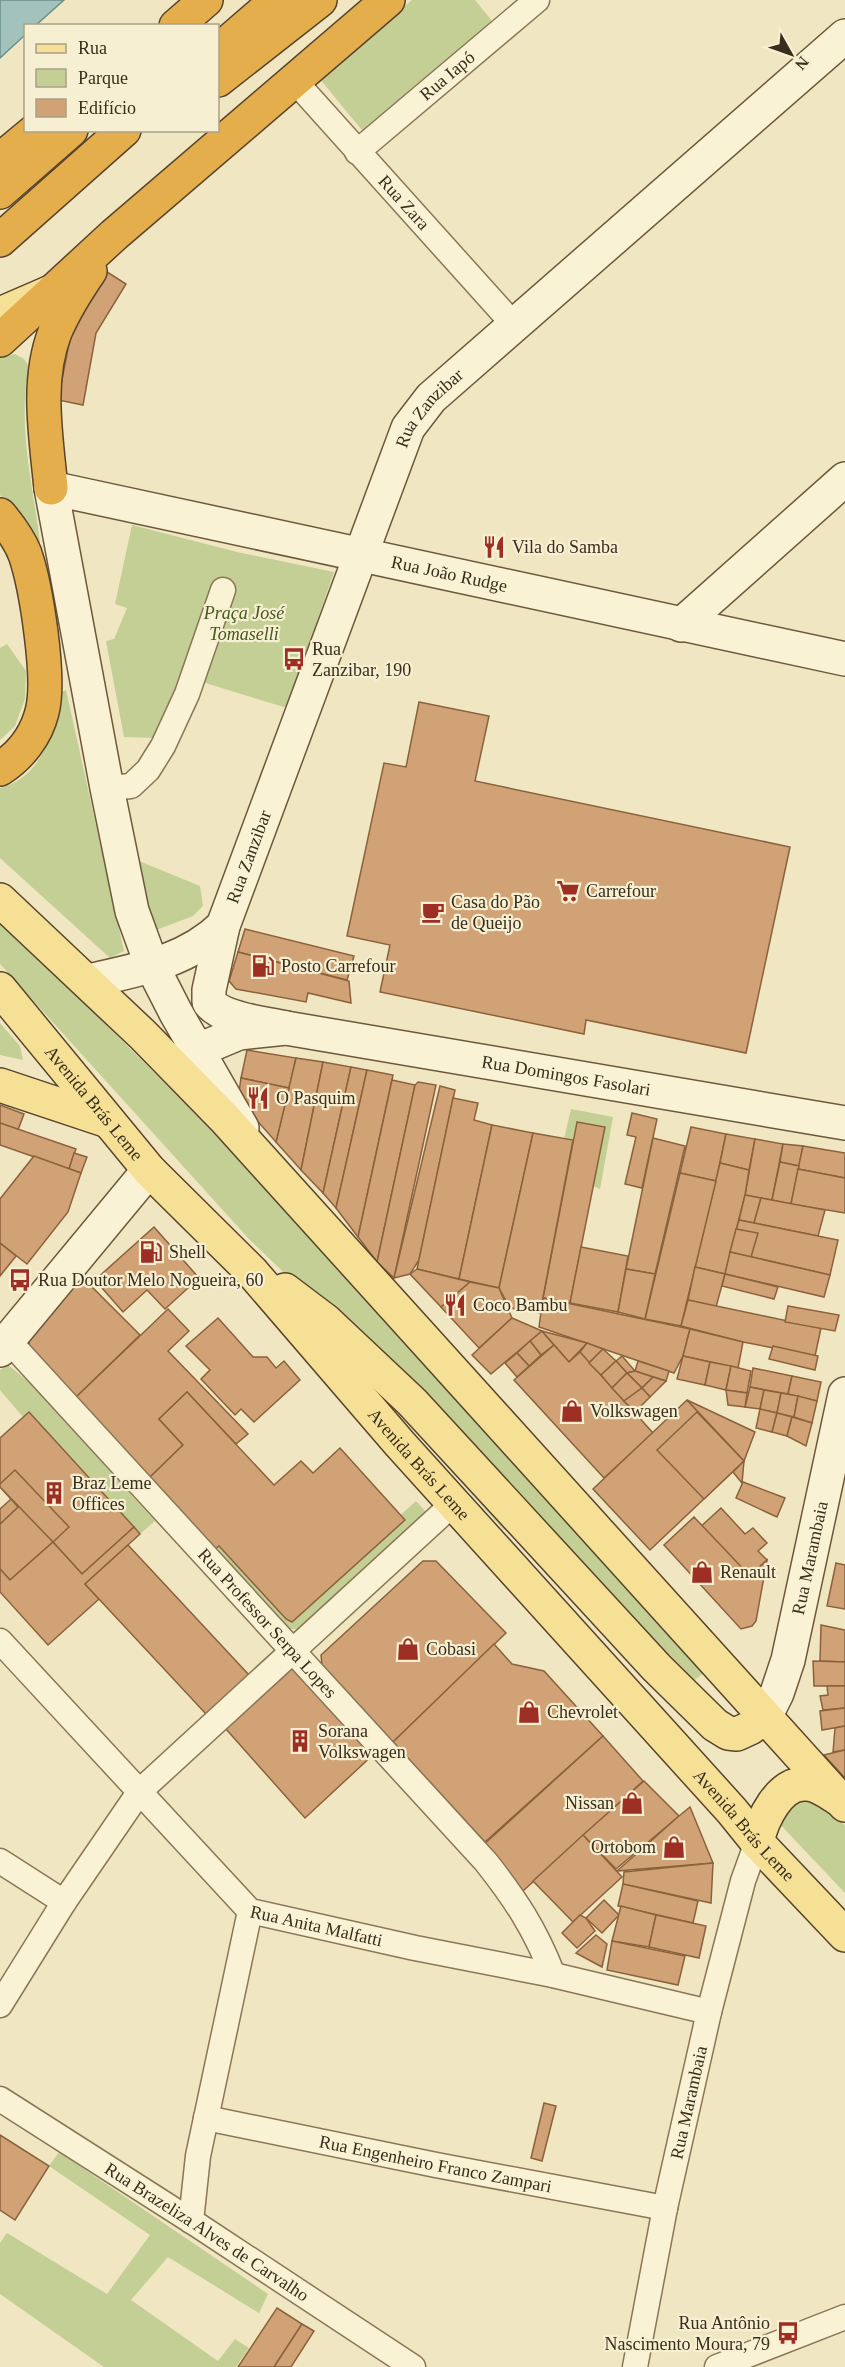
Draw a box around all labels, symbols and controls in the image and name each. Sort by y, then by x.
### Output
legend [24,24,219,132]
north arrow [761,24,821,84]
text: Rua [78,38,107,58]
street label: Rua Iapó [416,47,479,105]
text: N [792,53,812,74]
text: Parque [78,68,128,88]
text: Edifício [78,98,136,118]
street label: Rua Zara [374,171,434,234]
street label: Rua Zanzibar [392,364,467,450]
restaurant icon: Vila do Samba [481,534,507,560]
place label: Vila do Samba [512,537,618,557]
street label: Rua João Rudge [389,552,509,596]
park label: Praça José Tomaselli [203,603,285,644]
place label: Rua Zanzibar, 190 [312,639,411,680]
bus stop icon: Rua Zanzibar, 190 [281,646,307,672]
street label: Rua Zanzibar [222,808,275,906]
supermarket icon: Carrefour [555,878,581,904]
place label: Carrefour [586,881,656,901]
place label: Casa do Pão de Queijo [451,892,540,933]
cafe icon: Casa do Pão de Queijo [420,899,446,925]
fuel station icon: Posto Carrefour [250,953,276,979]
place label: Posto Carrefour [281,956,395,976]
street label: Avenida Brás Leme [41,1042,147,1165]
street label: Rua Domingos Fasolari [480,1051,652,1100]
restaurant icon: O Pasquim [245,1085,271,1111]
place label: O Pasquim [276,1088,356,1108]
fuel station icon: Shell [138,1239,164,1265]
place label: Shell [169,1242,206,1262]
bus stop icon: Rua Doutor Melo Nogueira, 60 [7,1267,33,1293]
place label: Rua Doutor Melo Nogueira, 60 [38,1270,263,1290]
restaurant icon: Coco Bambu [442,1292,468,1318]
place label: Coco Bambu [473,1295,568,1315]
shop icon: Volkswagen [559,1398,585,1424]
place label: Volkswagen [590,1401,678,1421]
street label: Avenida Brás Leme [364,1404,474,1524]
place label: Braz Leme Offices [72,1473,151,1514]
building icon: Braz Leme Offices [41,1480,67,1506]
street label: Rua Marambaia [788,1499,832,1617]
street label: Rua Professor Serpa Lopes [194,1544,341,1702]
shop icon: Renault [689,1559,715,1585]
place label: Renault [720,1562,776,1582]
shop icon: Cobasi [395,1636,421,1662]
place label: Cobasi [426,1639,476,1659]
shop icon: Chevrolet [516,1699,542,1725]
place label: Chevrolet [547,1702,618,1722]
place label: Sorana Volkswagen [318,1721,406,1762]
building icon: Sorana Volkswagen [287,1728,313,1754]
street label: Avenida Brás Leme [689,1765,799,1885]
shop icon: Nissan [619,1790,645,1816]
place label: Nissan [565,1793,614,1813]
shop icon: Ortobom [661,1834,687,1860]
place label: Ortobom [591,1837,656,1857]
street label: Rua Anita Malfatti [248,1901,385,1950]
street label: Rua Marambaia [666,2044,711,2161]
street label: Rua Engenheiro Franco Zampari [317,2131,553,2197]
street label: Rua Brazeliza Alves de Carvalho [101,2159,313,2306]
place label: Rua Antônio Nascimento Moura, 79 [605,2313,770,2354]
bus stop icon: Rua Antônio Nascimento Moura, 79 [775,2320,801,2346]

